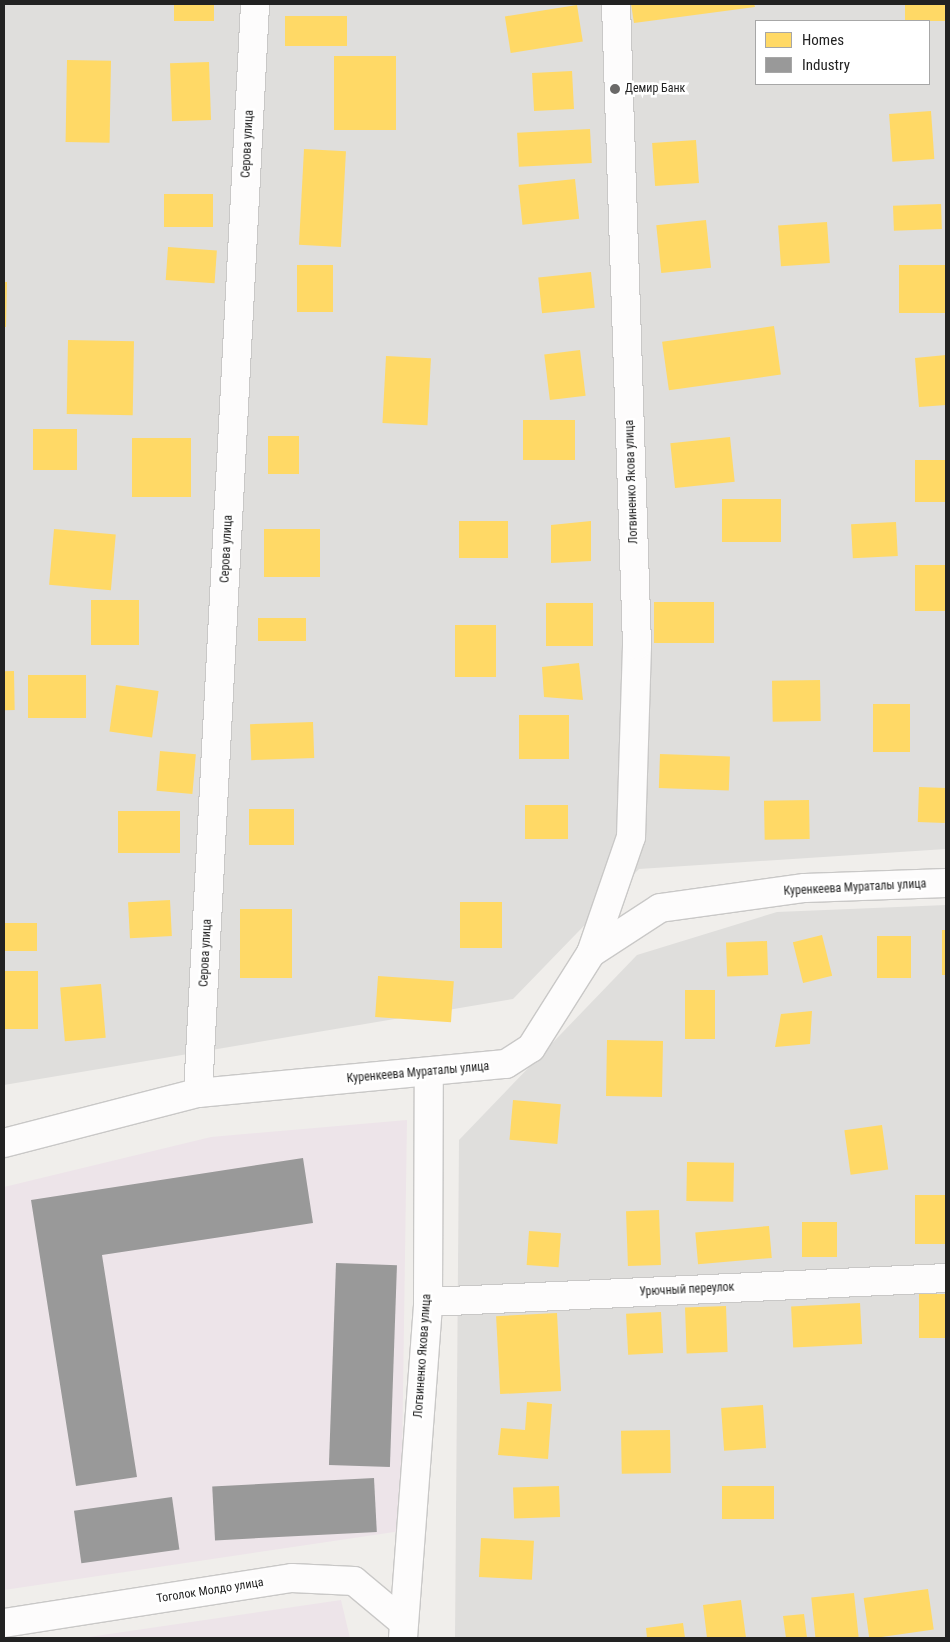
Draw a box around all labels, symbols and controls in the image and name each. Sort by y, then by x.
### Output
legend [755,20,930,85]
text: Homes [802,31,844,49]
text: Industry [802,56,850,74]
place label: Демир Банк [625,82,685,96]
marker: Демир Банк [609,83,621,95]
street label: Серова улица [239,110,257,178]
street label: Логвиненко Якова улица [623,420,641,544]
street label: Серова улица [218,515,236,583]
street label: Куренкеева Мураталы улица [783,877,927,899]
street label: Серова улица [197,919,215,987]
street label: Куренкеева Мураталы улица [346,1060,490,1086]
street label: Урючный переулок [639,1280,735,1300]
street label: Логвиненко Якова улица [411,1294,435,1418]
street label: Тоголок Молдо улица [156,1575,264,1607]

